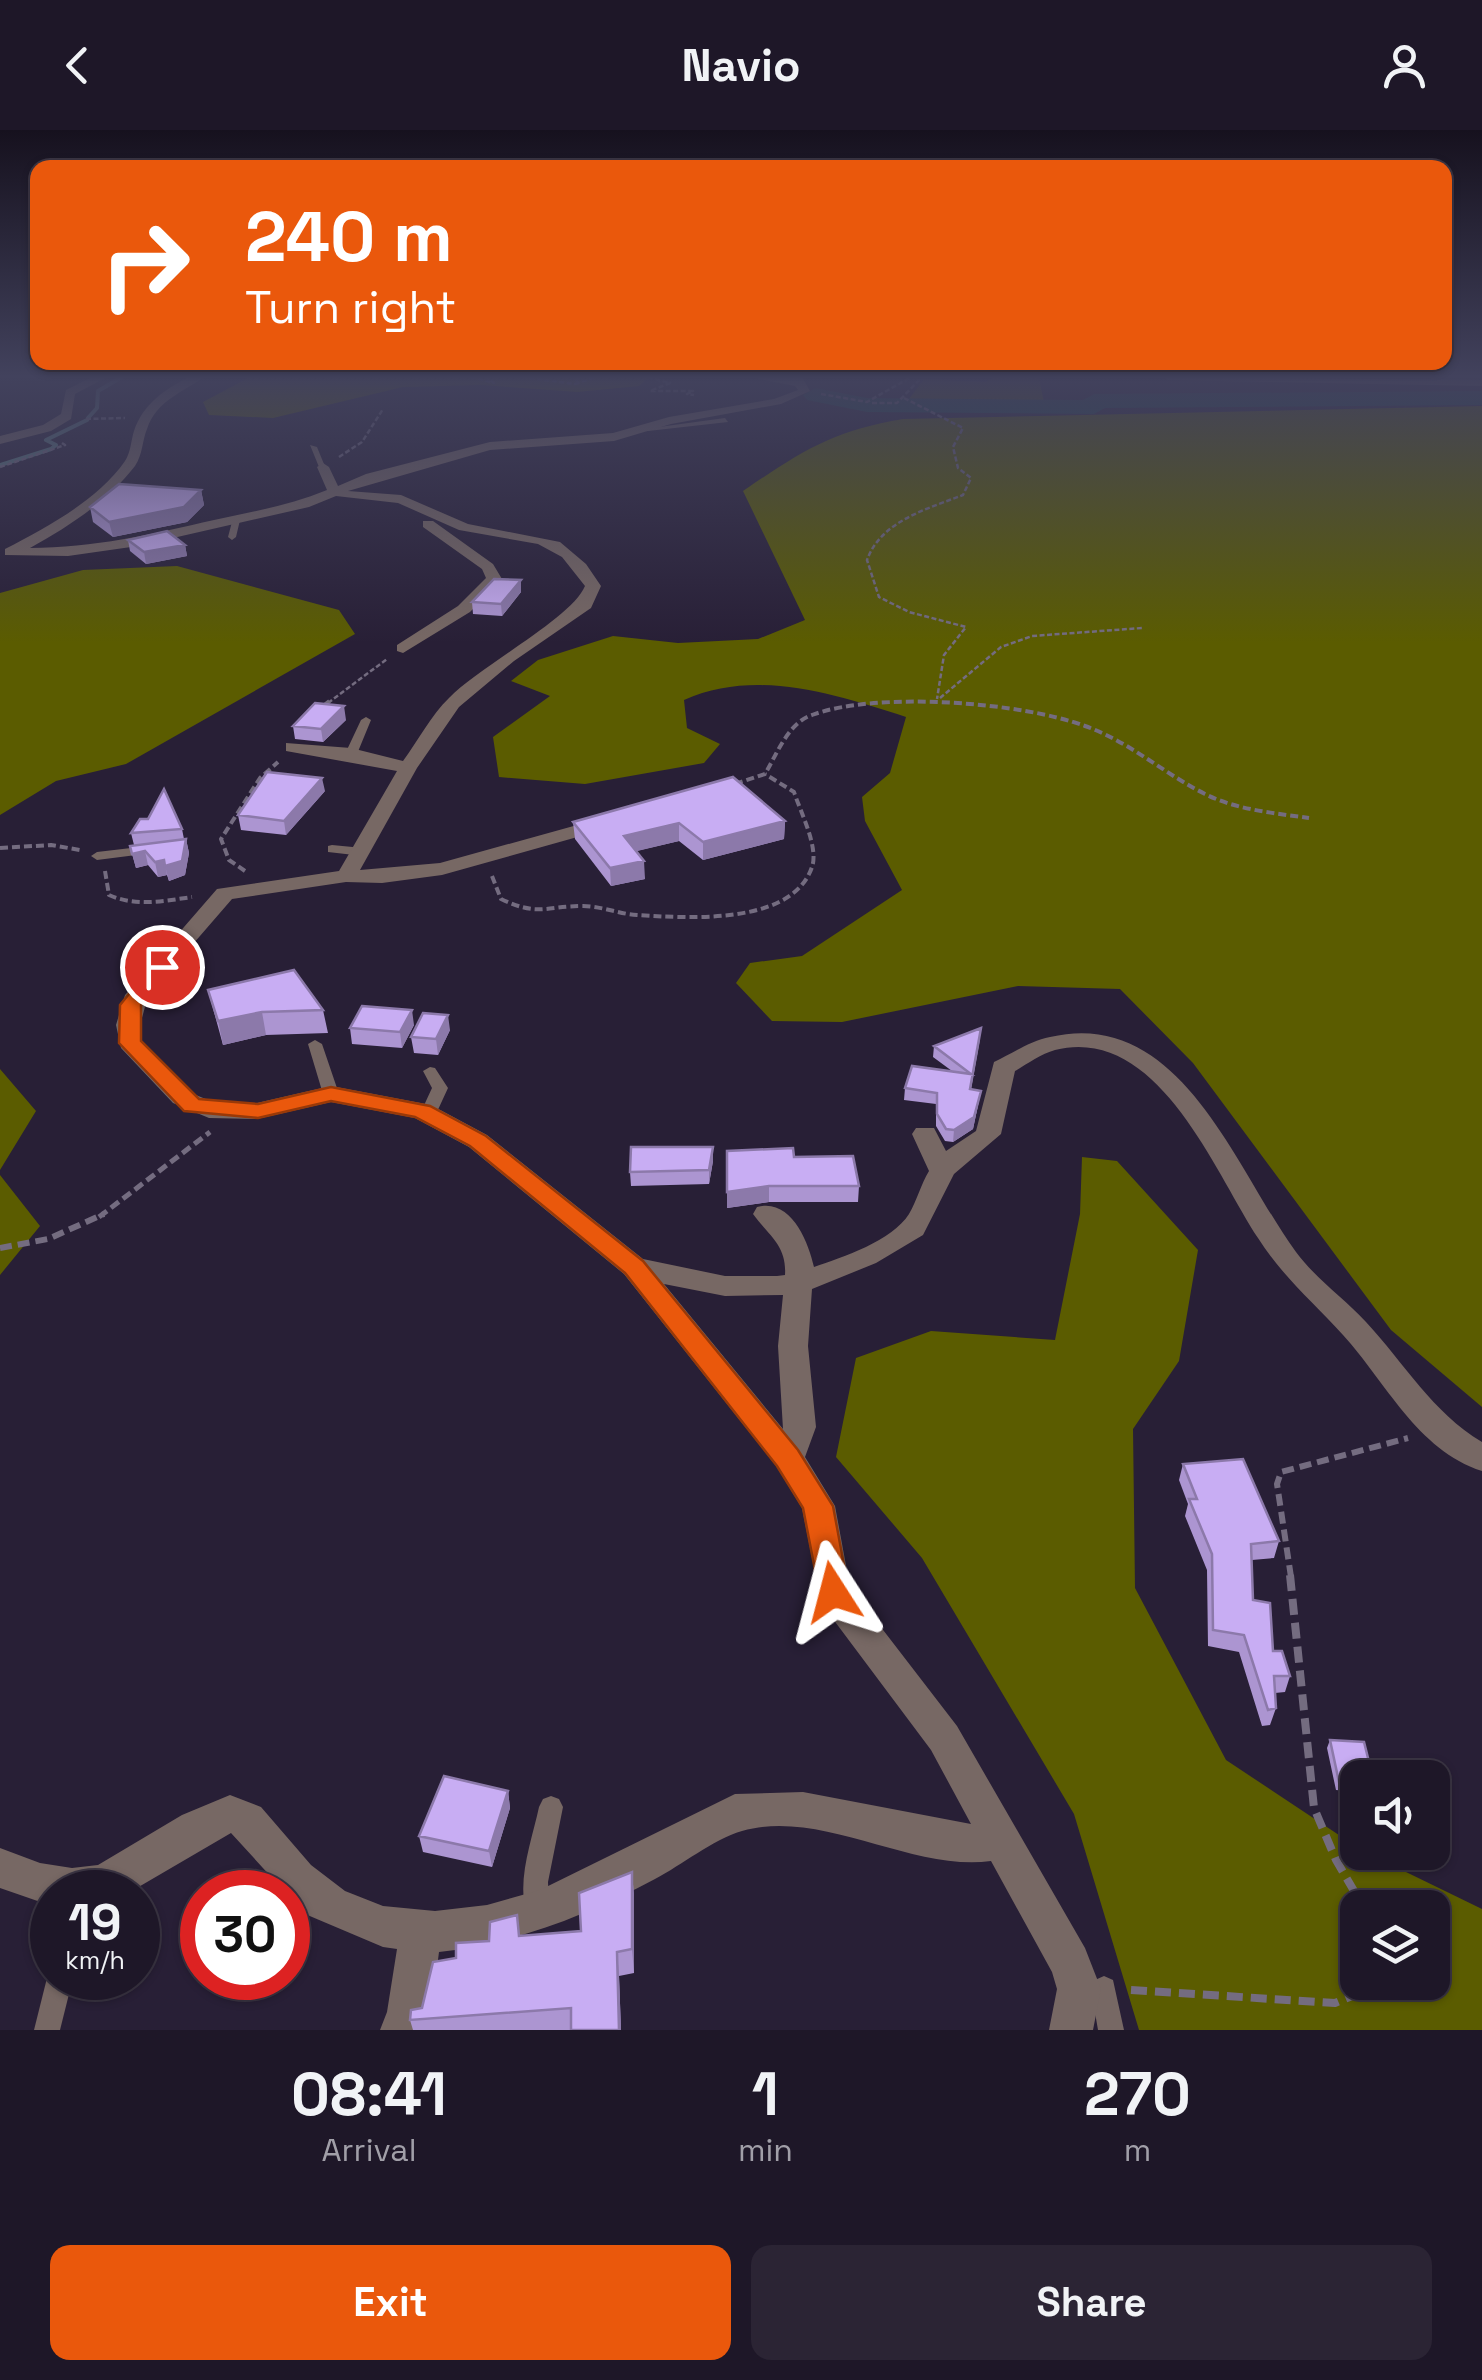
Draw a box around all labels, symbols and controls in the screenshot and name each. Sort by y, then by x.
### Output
text: Navio [681,37,801,94]
icon: back [50,38,105,93]
icon: person [1377,38,1432,93]
text: 240 m [245,192,453,281]
icon: right [80,200,210,330]
text: Turn right [245,279,456,336]
pin [120,925,205,1010]
icon: arrive [135,940,190,995]
position arrow [781,1540,885,1644]
map controls [1340,1760,1450,2000]
button: sound [1340,1760,1450,1870]
speed limit sign: 30 [180,1870,310,2000]
button: layers [1340,1890,1450,2000]
text: 19 [68,1891,122,1955]
text: km/h [65,1944,125,1976]
text: 08:41 [291,2056,447,2133]
text: 1 [752,2056,779,2133]
text: 270 [1084,2056,1191,2133]
text: Arrival [321,2130,417,2170]
text: min [738,2130,793,2170]
text: m [1124,2130,1151,2170]
button: Exit [50,2245,731,2360]
button: Share [751,2245,1432,2360]

